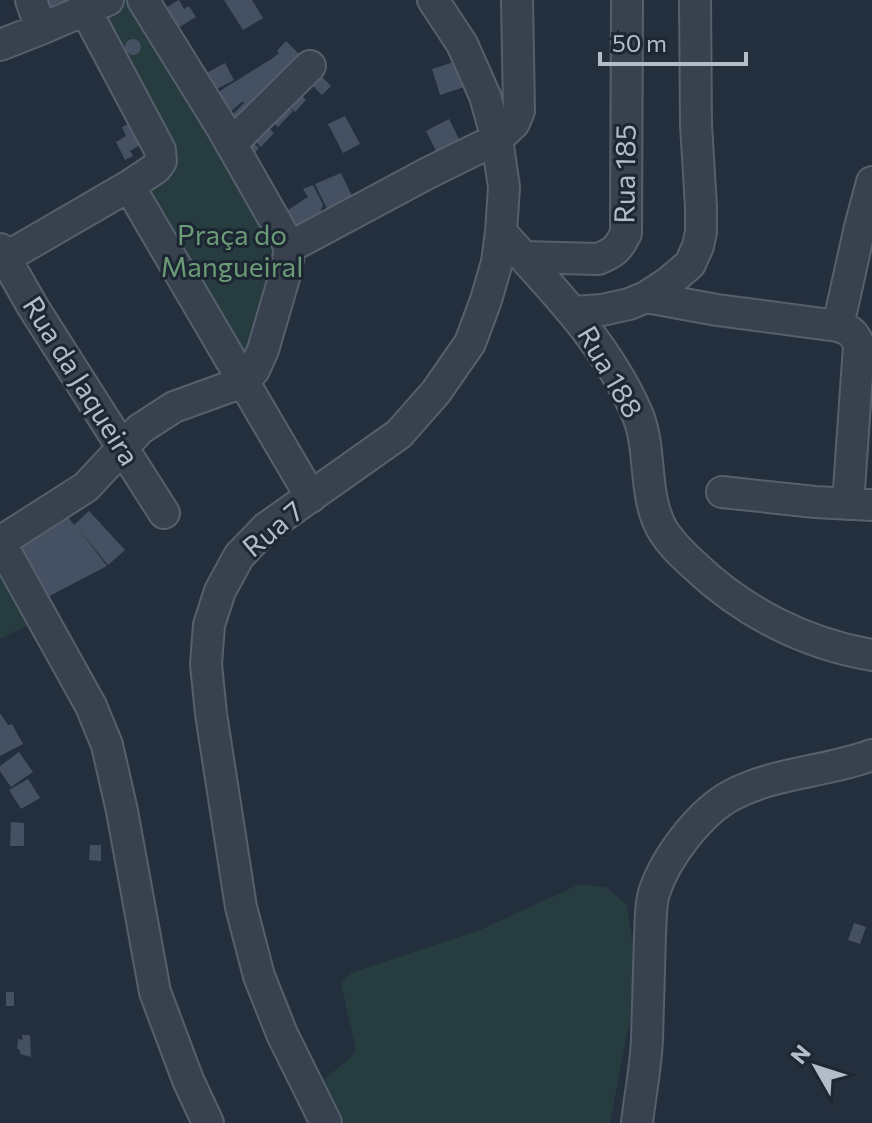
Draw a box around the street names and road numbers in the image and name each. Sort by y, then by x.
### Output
street label: Rua 185 [606,124,642,224]
street label: Rua da Jaqueira [16,290,147,471]
street label: Rua 188 [571,320,651,423]
street label: Rua 7 [235,493,310,563]

